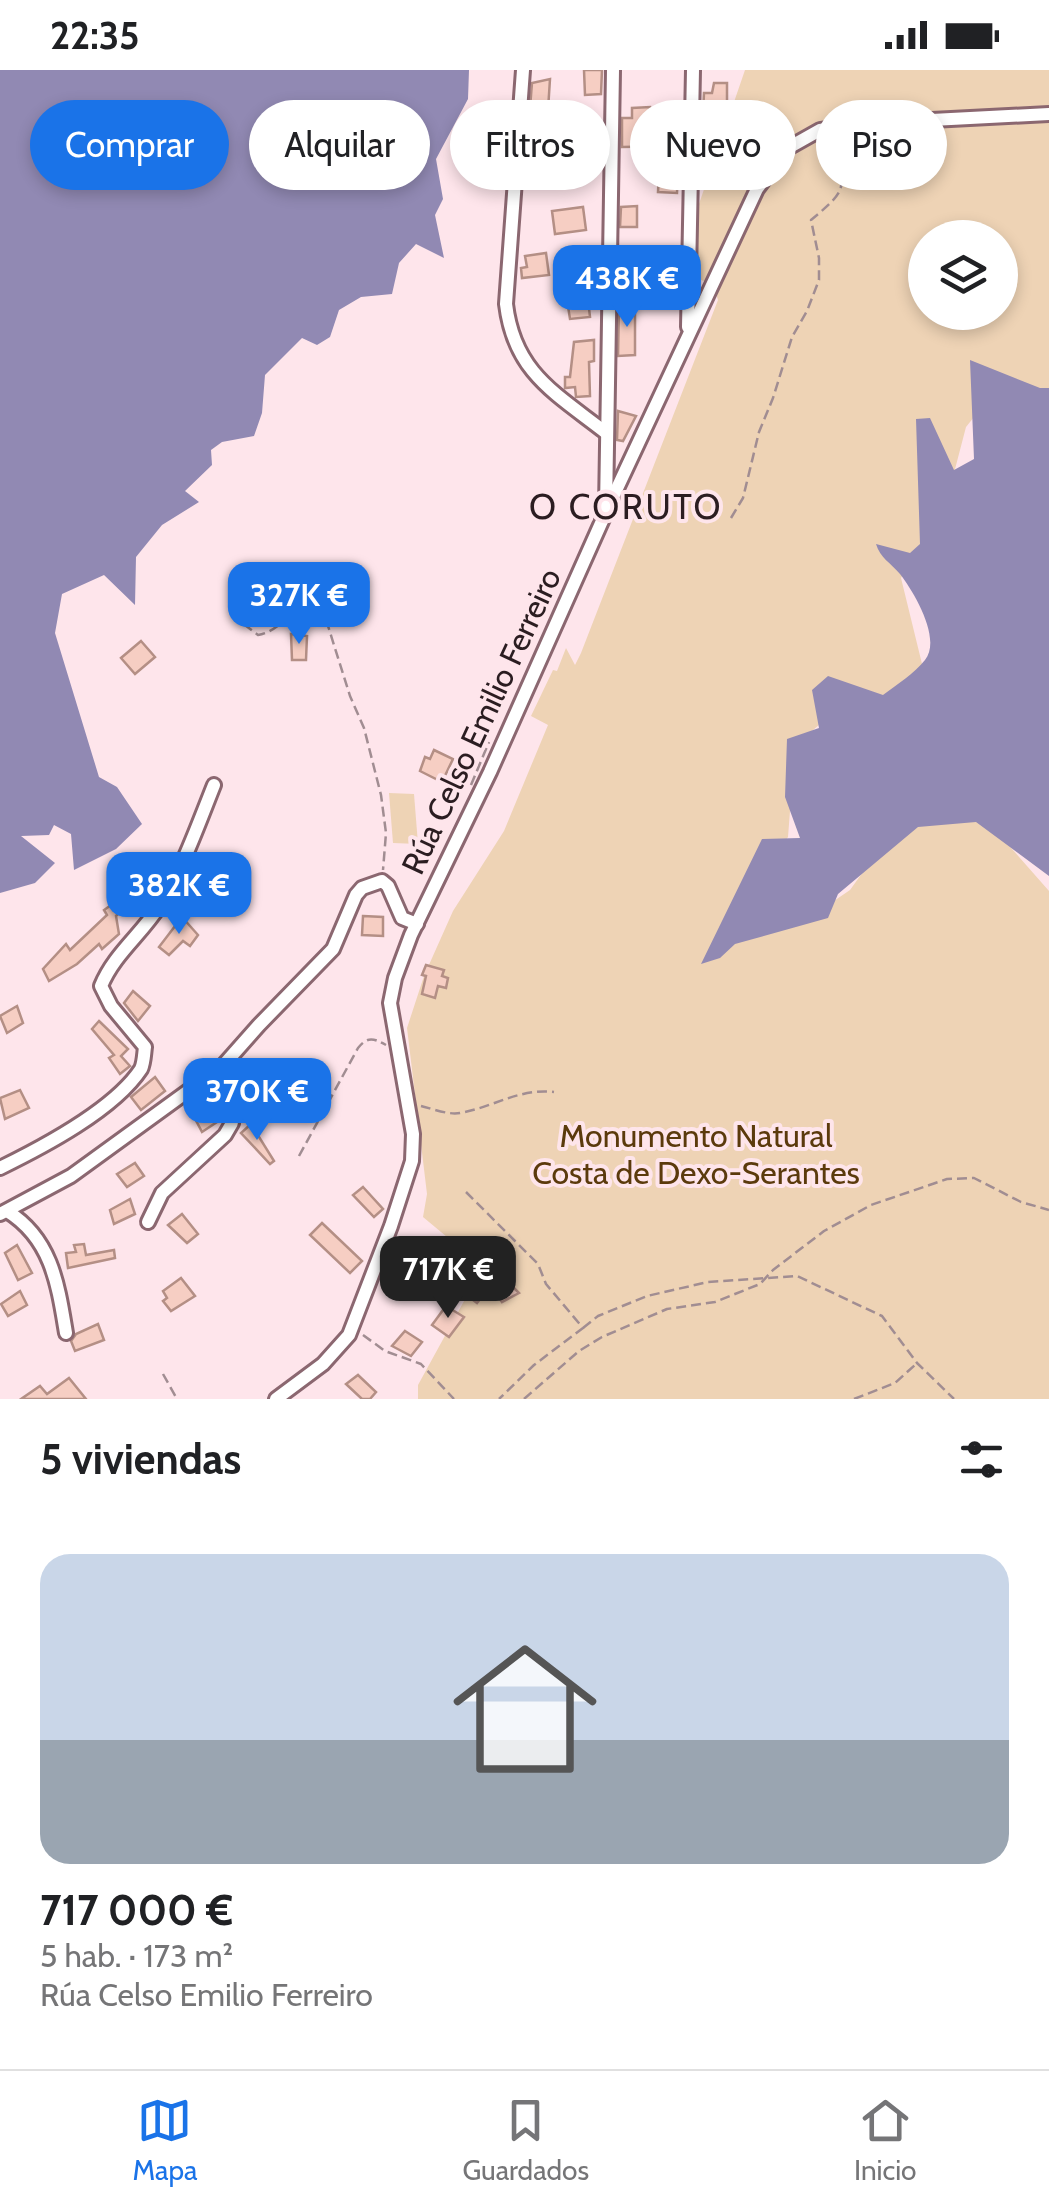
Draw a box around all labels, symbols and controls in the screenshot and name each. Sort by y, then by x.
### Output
text: 22:35 [50,12,140,59]
chip: Comprar [30,100,229,190]
chip: Alquilar [249,100,430,190]
chip: Filtros [450,100,610,190]
chip: Nuevo [630,100,796,190]
chip: Piso [816,100,947,190]
map controls [908,220,1018,330]
button: layers [908,220,1018,330]
pin: 438K € [546,245,708,330]
text: 438K € [575,258,679,297]
district label: O CORUTO [529,485,723,528]
pin: 327K € [218,562,380,647]
street label: Rúa Celso Emilio Ferreiro [393,562,569,880]
text: 327K € [250,575,348,614]
pin: 382K € [98,852,260,937]
text: 382K € [128,865,230,904]
pin: 370K € [176,1058,338,1143]
text: 370K € [205,1071,309,1110]
park label: Monumento Natural Costa de Dexo-Serantes [532,1116,860,1192]
pin: 717K € [367,1236,529,1321]
text: 717K € [402,1249,494,1288]
icon: filters [954,1432,1009,1487]
text: 5 viviendas [40,1433,241,1485]
icon: home [435,1619,615,1799]
text: 717 000 € [40,1884,233,1936]
text: 5 hab. · 173 m² [40,1936,233,1975]
text: Rúa Celso Emilio Ferreiro [40,1975,373,2014]
tab: Mapa [132,2093,197,2187]
tab: Guardados [462,2093,589,2187]
tab: Inicio [854,2093,917,2187]

